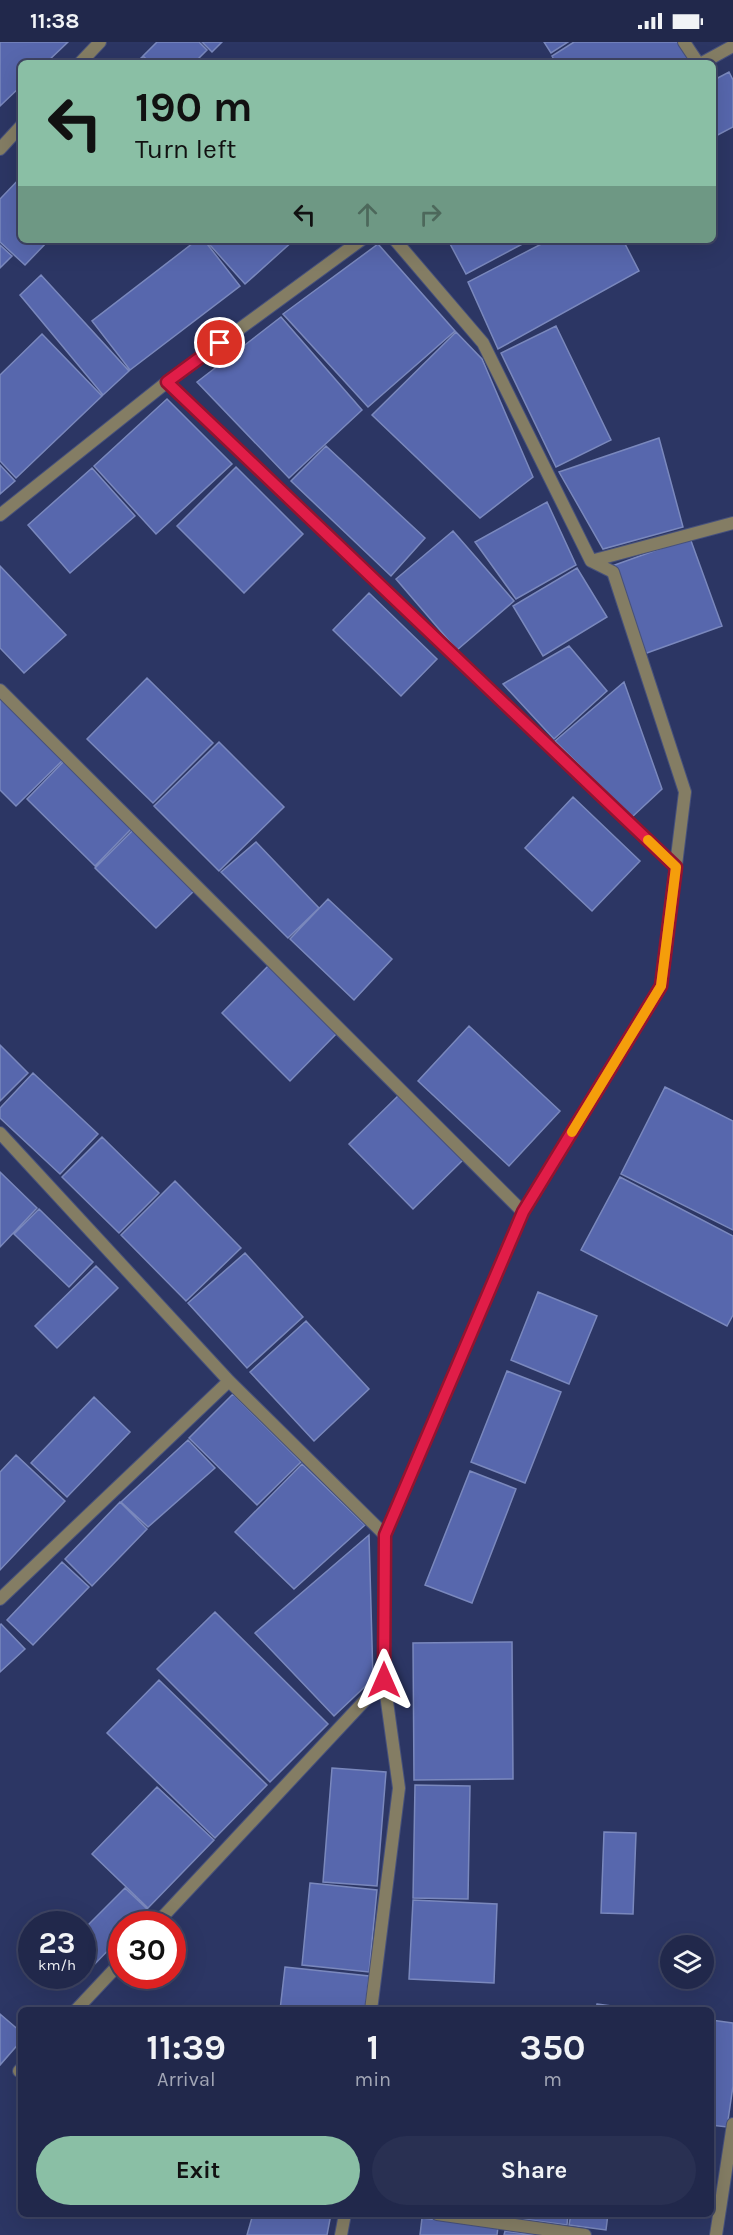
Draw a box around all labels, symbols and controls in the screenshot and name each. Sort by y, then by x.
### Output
text: 11:38 [30,8,80,34]
text: 190 m [135,82,253,132]
icon: left [36,84,114,162]
text: Turn left [135,133,236,165]
icon: left [288,198,321,231]
icon: ahead [351,198,384,231]
icon: right [414,198,447,231]
pin [194,317,245,368]
icon: arrive [203,326,236,359]
position arrow [352,1648,416,1712]
speed limit sign: 30 [108,1911,186,1989]
text: 23 [39,1925,75,1961]
map controls [660,1935,714,1989]
button: layers [660,1935,714,1989]
text: km/h [38,1956,76,1974]
text: 11:39 [146,2026,226,2068]
text: 1 [366,2026,379,2068]
text: 350 [520,2026,586,2068]
text: Arrival [157,2068,216,2091]
text: min [354,2068,391,2091]
text: m [543,2068,562,2091]
button: Exit [36,2136,360,2205]
button: Share [372,2136,696,2205]

